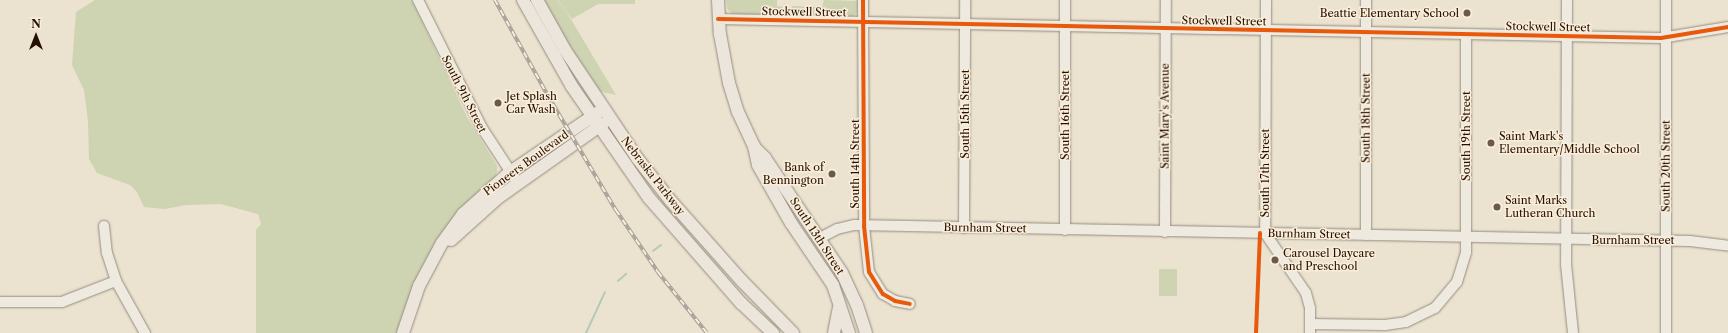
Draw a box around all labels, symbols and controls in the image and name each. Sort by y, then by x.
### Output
street label: Stockwell Street [762,5,846,19]
place label: Beattie Elementary School [1319,6,1459,20]
marker: Beattie Elementary School [1462,8,1472,18]
street label: Stockwell Street [1182,14,1266,28]
north arrow [16,16,56,56]
text: N [31,17,41,31]
street label: Stockwell Street [1506,20,1590,34]
street label: South 9th Street [439,53,489,135]
street label: Saint Mary's Avenue [1158,63,1172,169]
street label: South 15th Street [958,69,972,159]
street label: South 16th Street [1058,70,1072,160]
street label: South 18th Street [1359,73,1373,163]
place label: Jet Splash Car Wash [506,90,557,116]
street label: South 19th Street [1459,91,1473,181]
marker: Jet Splash Car Wash [493,98,503,108]
street label: South 14th Street [848,119,862,209]
street label: South 20th Street [1659,120,1673,212]
street label: Pioneers Boulevard [481,128,571,198]
street label: South 17th Street [1258,129,1272,217]
place label: Saint Mark's Elementary/Middle School [1499,130,1640,156]
street label: Nebraska Parkway [618,134,688,218]
marker: Saint Mark's Elementary/Middle School [1486,138,1496,148]
place label: Bank of Bennington [763,161,824,187]
marker: Bank of Bennington [827,169,837,179]
place label: Saint Marks Lutheran Church [1505,194,1595,220]
street label: South 13th Street [787,195,847,277]
marker: Saint Marks Lutheran Church [1492,202,1502,212]
street label: Burnham Street [943,221,1027,235]
street label: Burnham Street [1267,227,1351,241]
street label: Burnham Street [1591,233,1675,247]
place label: Carousel Daycare and Preschool [1283,247,1375,273]
marker: Carousel Daycare and Preschool [1270,255,1280,265]

